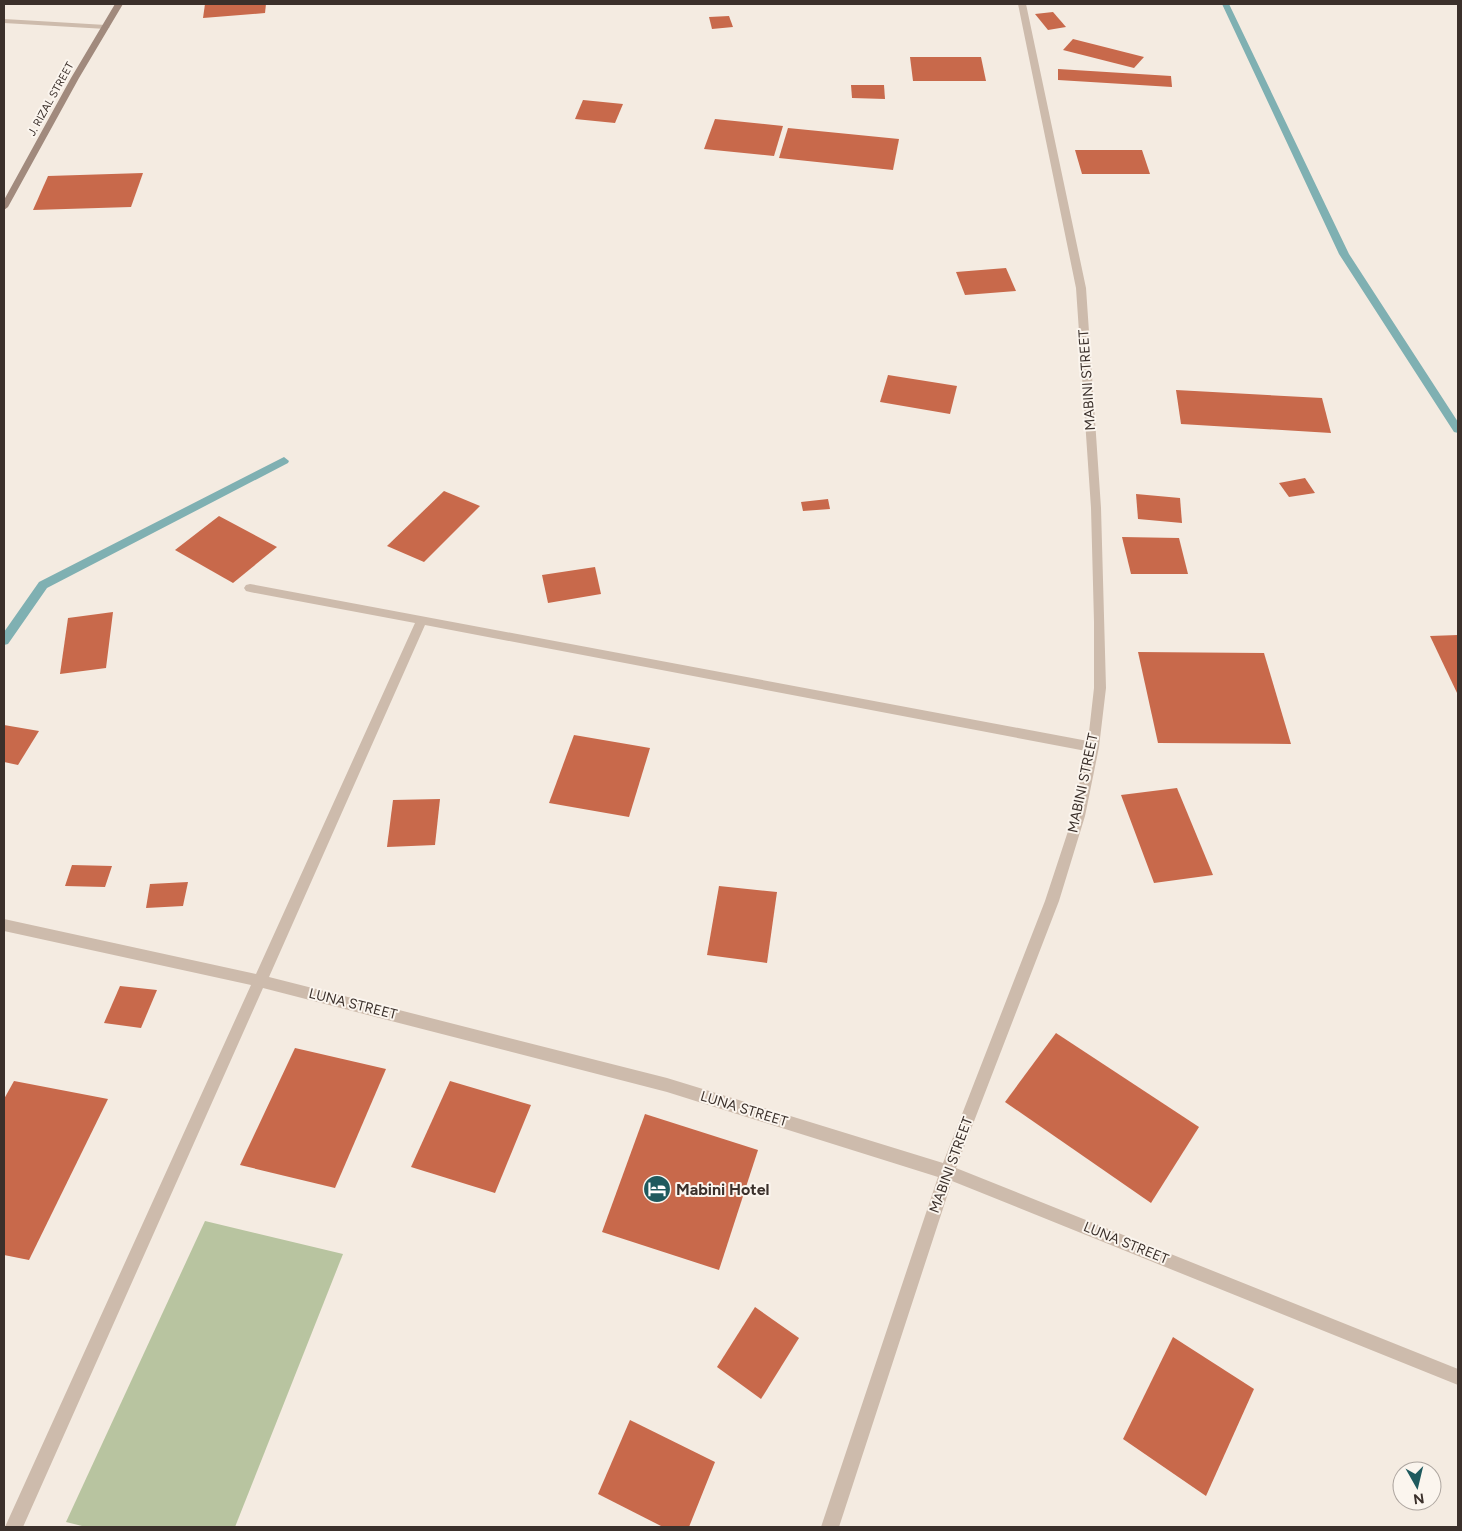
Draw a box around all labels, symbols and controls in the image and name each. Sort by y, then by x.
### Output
street label: J. RIZAL STREET [25,60,77,138]
street label: MABINI STREET [1075,329,1099,431]
street label: MABINI STREET [1064,732,1102,834]
street label: LUNA STREET [307,985,399,1023]
street label: LUNA STREET [698,1088,790,1130]
street label: MABINI STREET [926,1114,976,1215]
hotel icon: Mabini Hotel [642,1174,672,1204]
place label: Mabini Hotel [676,1180,770,1199]
street label: LUNA STREET [1081,1218,1171,1268]
north arrow [1392,1461,1442,1511]
text: N [1412,1489,1425,1508]

